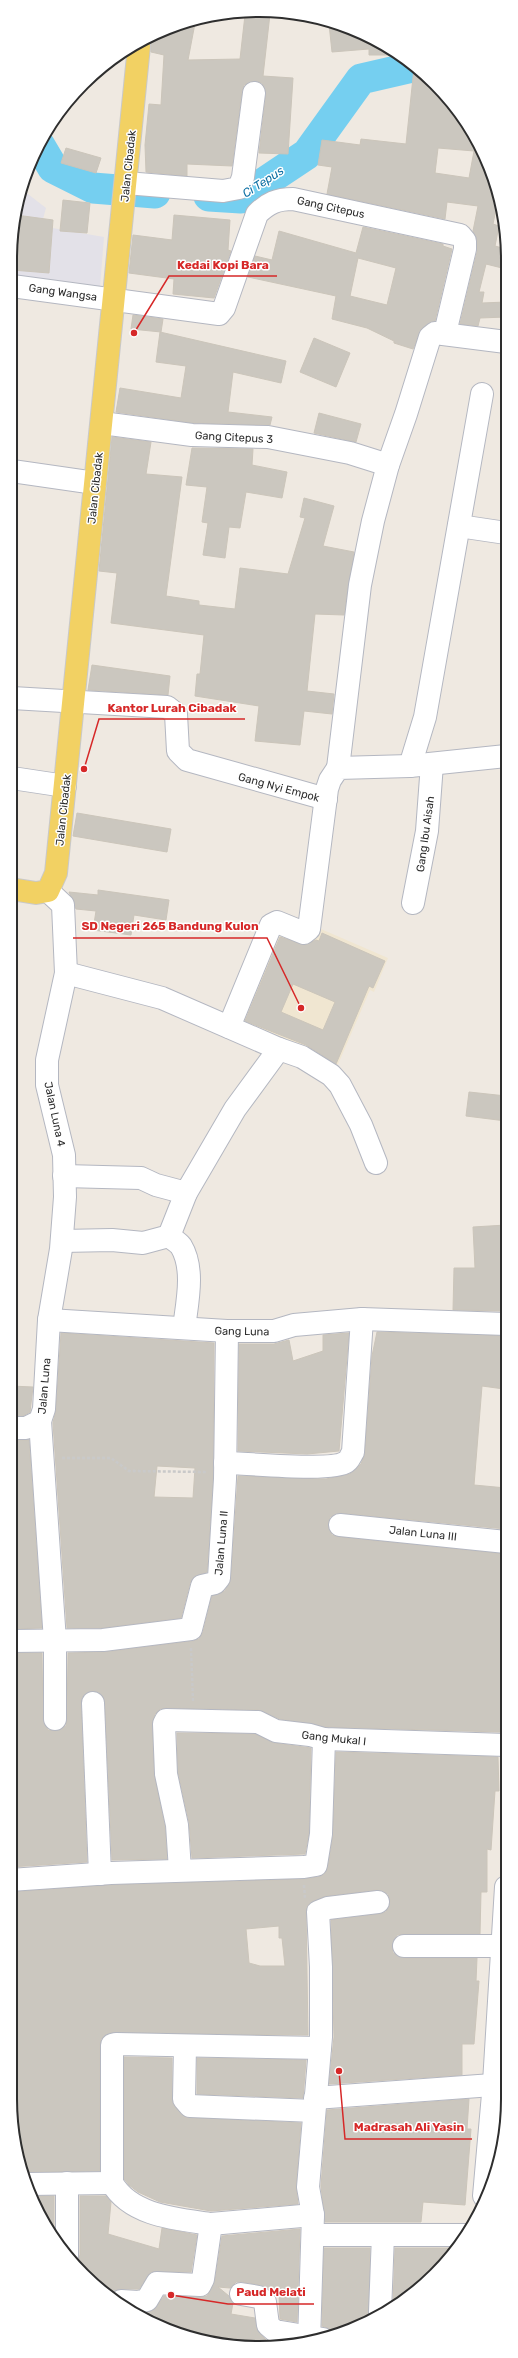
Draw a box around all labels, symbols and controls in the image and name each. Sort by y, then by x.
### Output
street label: Jalan Cibadak [118,129,139,203]
water label: Ci Tepus [240,163,286,201]
street label: Gang Citepus [296,194,366,221]
callout: Kedai Kopi Bara [169,252,277,276]
text: Kedai Kopi Bara [177,258,269,272]
street label: Gang Wangsa [28,281,98,304]
street label: Gang Citepus 3 [195,429,274,446]
street label: Jalan Cibadak [85,451,106,525]
callout: Kantor Lurah Cibadak [99,695,245,719]
text: Kantor Lurah Cibadak [107,701,237,715]
street label: Gang Nyi Empok [237,770,321,805]
street label: Jalan Cibadak [53,773,74,847]
street label: Gang Ibu Aisah [414,795,437,873]
callout: SD Negeri 265 Bandung Kulon [73,914,267,938]
text: SD Negeri 265 Bandung Kulon [81,919,259,933]
street label: Jalan Luna 4 [41,1080,68,1148]
street label: Gang Luna [214,1325,270,1338]
street label: Jalan Luna [36,1357,53,1415]
street label: Jalan Luna II [212,1510,231,1576]
street label: Jalan Luna III [388,1523,458,1544]
street label: Gang Mukal I [301,1729,367,1748]
callout: Madrasah Ali Yasin [345,2115,472,2139]
text: Madrasah Ali Yasin [354,2120,464,2134]
callout: Paud Melati [228,2280,314,2304]
text: Paud Melati [236,2285,306,2299]

